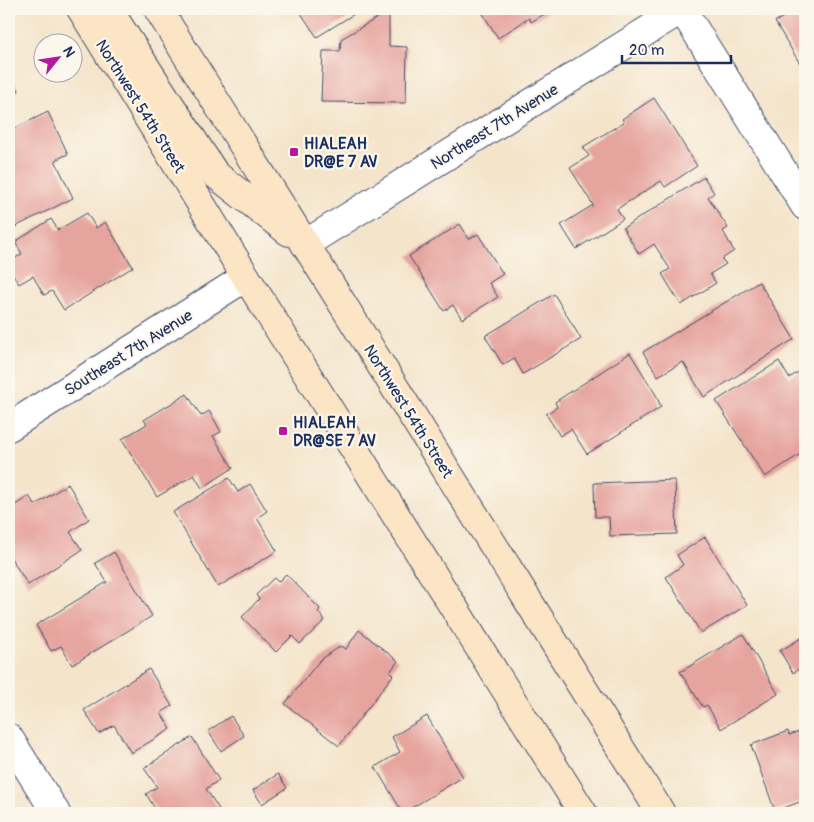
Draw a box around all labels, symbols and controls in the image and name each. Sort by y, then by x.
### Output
north arrow [32,32,82,82]
scale bar [622,32,730,64]
street label: Northwest 54th Street [91,36,190,177]
text: 20 m [629,41,664,60]
text: N [59,43,79,60]
street label: Northeast 7th Avenue [427,79,562,174]
place label: HIALEAH DR@E 7 AV [304,134,378,172]
marker: HIALEAH DR@E 7 AV [288,146,300,158]
street label: Southeast 7th Avenue [61,305,196,400]
street label: Northwest 54th Street [359,341,458,482]
place label: HIALEAH DR@SE 7 AV [293,413,376,451]
marker: HIALEAH DR@SE 7 AV [277,425,289,437]

